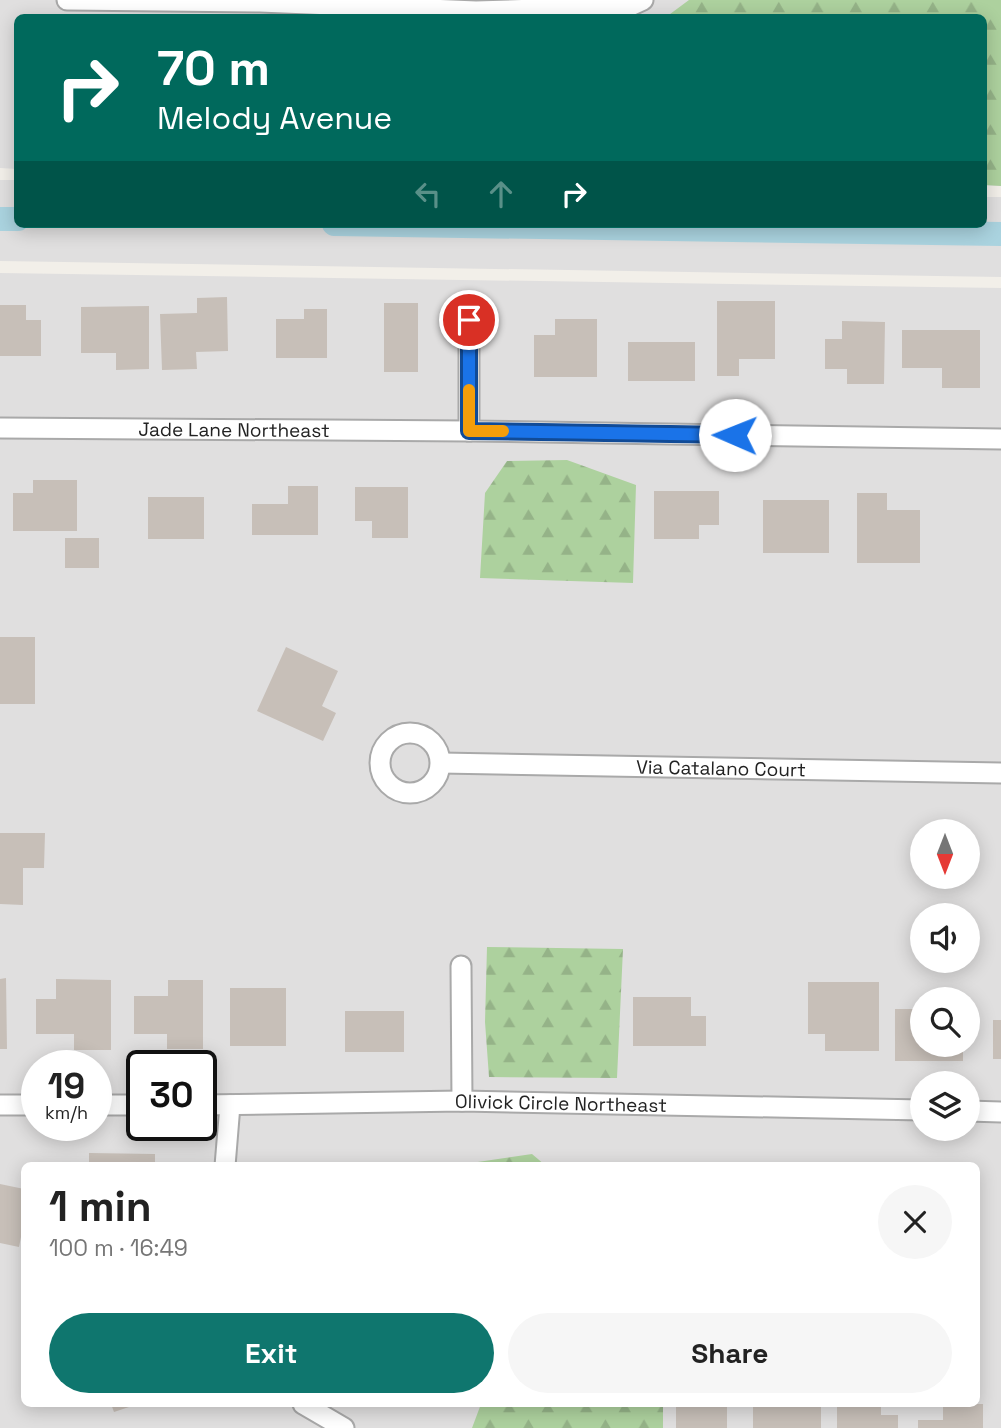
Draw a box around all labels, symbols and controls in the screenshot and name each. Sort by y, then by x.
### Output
text: 70 m [157,37,270,99]
icon: right [42,42,133,133]
text: Melody Avenue [157,98,392,138]
icon: left [409,175,447,213]
icon: ahead [482,175,520,213]
icon: right [555,175,593,213]
pin [439,290,499,350]
icon: arrive [450,301,488,339]
position arrow [698,398,772,472]
street label: Jade Lane Northeast [138,417,330,443]
street label: Via Catalano Court [636,754,806,783]
north arrow [910,819,980,889]
map controls [910,819,980,1141]
button: sound [910,903,980,973]
button: search [910,987,980,1057]
speed limit sign: 30 [126,1050,217,1141]
text: 19 [48,1064,85,1108]
button: layers [910,1071,980,1141]
street label: Olivick Circle Northeast [455,1089,667,1118]
text: km/h [45,1101,88,1124]
text: 1 min [49,1180,152,1233]
button: close [878,1185,952,1259]
text: 100 m · 16:49 [49,1233,188,1263]
button: Exit [49,1313,494,1393]
button: Share [508,1313,952,1393]

